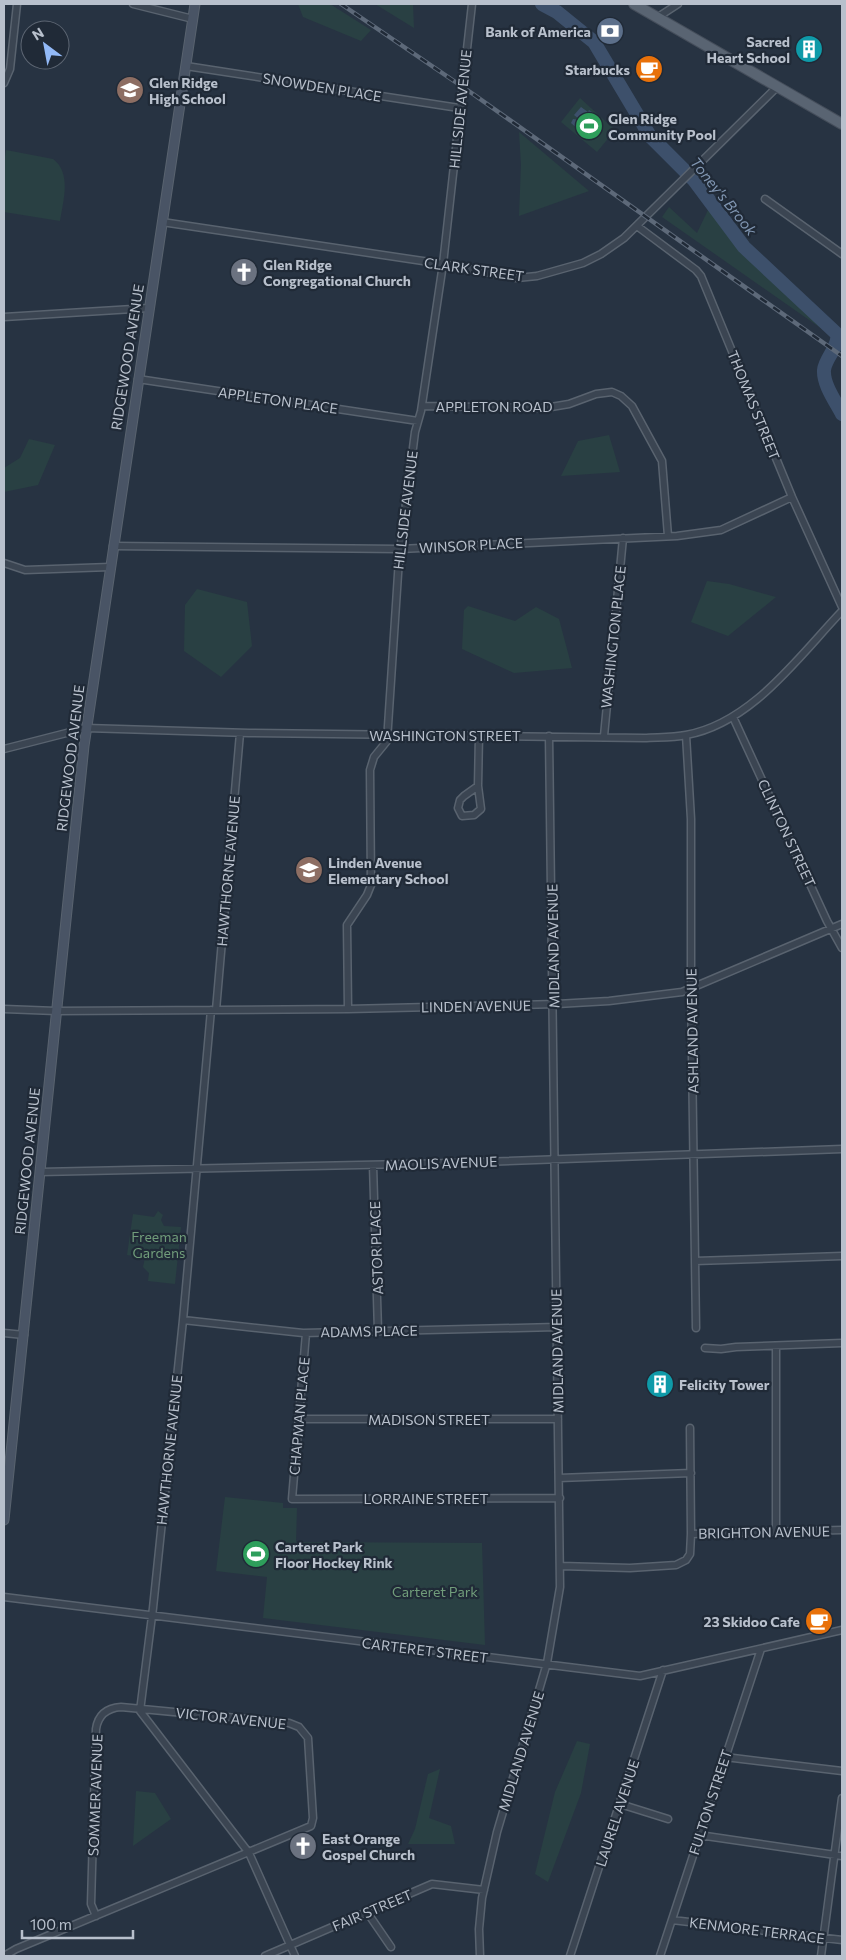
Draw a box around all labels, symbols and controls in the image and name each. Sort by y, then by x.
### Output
bank icon: Bank of America [595,16,625,46]
north arrow [20,20,70,70]
place label: Bank of America [485,23,591,40]
text: N [29,24,47,44]
place label: Sacred Heart School [707,33,790,66]
building icon: Sacred Heart School [794,34,824,64]
street label: HILLSIDE AVENUE [445,49,475,169]
cafe icon: Starbucks [634,54,664,84]
place label: Starbucks [565,61,630,78]
street label: SNOWDEN PLACE [261,69,383,105]
place label: Glen Ridge High School [149,74,226,107]
school or university icon: Glen Ridge High School [115,75,145,105]
place label: Glen Ridge Community Pool [608,110,716,143]
sports icon: Glen Ridge Community Pool [574,111,604,141]
water label: Toney's Brook [687,153,762,240]
street label: CLARK STREET [423,254,525,284]
place label: Glen Ridge Congregational Church [263,256,411,289]
church icon: Glen Ridge Congregational Church [229,257,259,287]
street label: RIDGEWOOD AVENUE [107,283,147,431]
street label: THOMAS STREET [724,348,784,462]
street label: APPLETON PLACE [217,383,339,417]
street label: APPLETON ROAD [436,398,552,415]
street label: HILLSIDE AVENUE [389,450,421,570]
street label: WINSOR PLACE [418,534,524,556]
street label: WASHINGTON PLACE [597,565,629,709]
street label: RIDGEWOOD AVENUE [53,684,87,832]
street label: WASHINGTON STREET [369,727,521,744]
street label: CLINTON STREET [755,776,819,890]
street label: HAWTHORNE AVENUE [213,795,243,947]
place label: Linden Avenue Elementary School [328,854,448,887]
school or university icon: Linden Avenue Elementary School [294,855,324,885]
street label: MIDLAND AVENUE [543,884,563,1008]
street label: ASHLAND AVENUE [682,968,702,1094]
street label: LINDEN AVENUE [421,997,531,1015]
street label: RIDGEWOOD AVENUE [11,1087,43,1235]
street label: MAOLIS AVENUE [384,1153,498,1173]
street label: ASTOR PLACE [366,1201,386,1295]
park label: Freeman Gardens [131,1228,187,1261]
street label: MIDLAND AVENUE [547,1289,567,1413]
street label: ADAMS PLACE [320,1322,418,1340]
street label: CHAPMAN PLACE [285,1356,313,1476]
building icon: Felicity Tower [645,1369,675,1399]
street label: HAWTHORNE AVENUE [153,1374,185,1526]
place label: Felicity Tower [679,1376,770,1393]
street label: MADISON STREET [368,1411,490,1428]
street label: LORRAINE STREET [363,1490,489,1507]
street label: BRIGHTON AVENUE [698,1522,830,1542]
place label: Carteret Park Floor Hockey Rink [275,1538,393,1571]
sports icon: Carteret Park Floor Hockey Rink [241,1539,271,1569]
park label: Carteret Park [392,1583,478,1600]
cafe icon: 23 Skidoo Cafe [804,1606,834,1636]
place label: 23 Skidoo Cafe [703,1613,800,1630]
street label: CARTERET STREET [361,1634,489,1666]
street label: MIDLAND AVENUE [495,1689,547,1813]
street label: VICTOR AVENUE [175,1704,287,1732]
street label: SOMMER AVENUE [84,1734,106,1856]
street label: FULTON STREET [685,1747,735,1857]
street label: LAUREL AVENUE [592,1757,642,1869]
place label: East Orange Gospel Church [322,1830,415,1863]
church icon: East Orange Gospel Church [288,1831,318,1861]
street label: FAIR STREET [330,1886,414,1934]
scale bar [22,1908,134,1940]
street label: KENMORE TERRACE [688,1913,826,1947]
text: 100 m [30,1915,72,1933]

